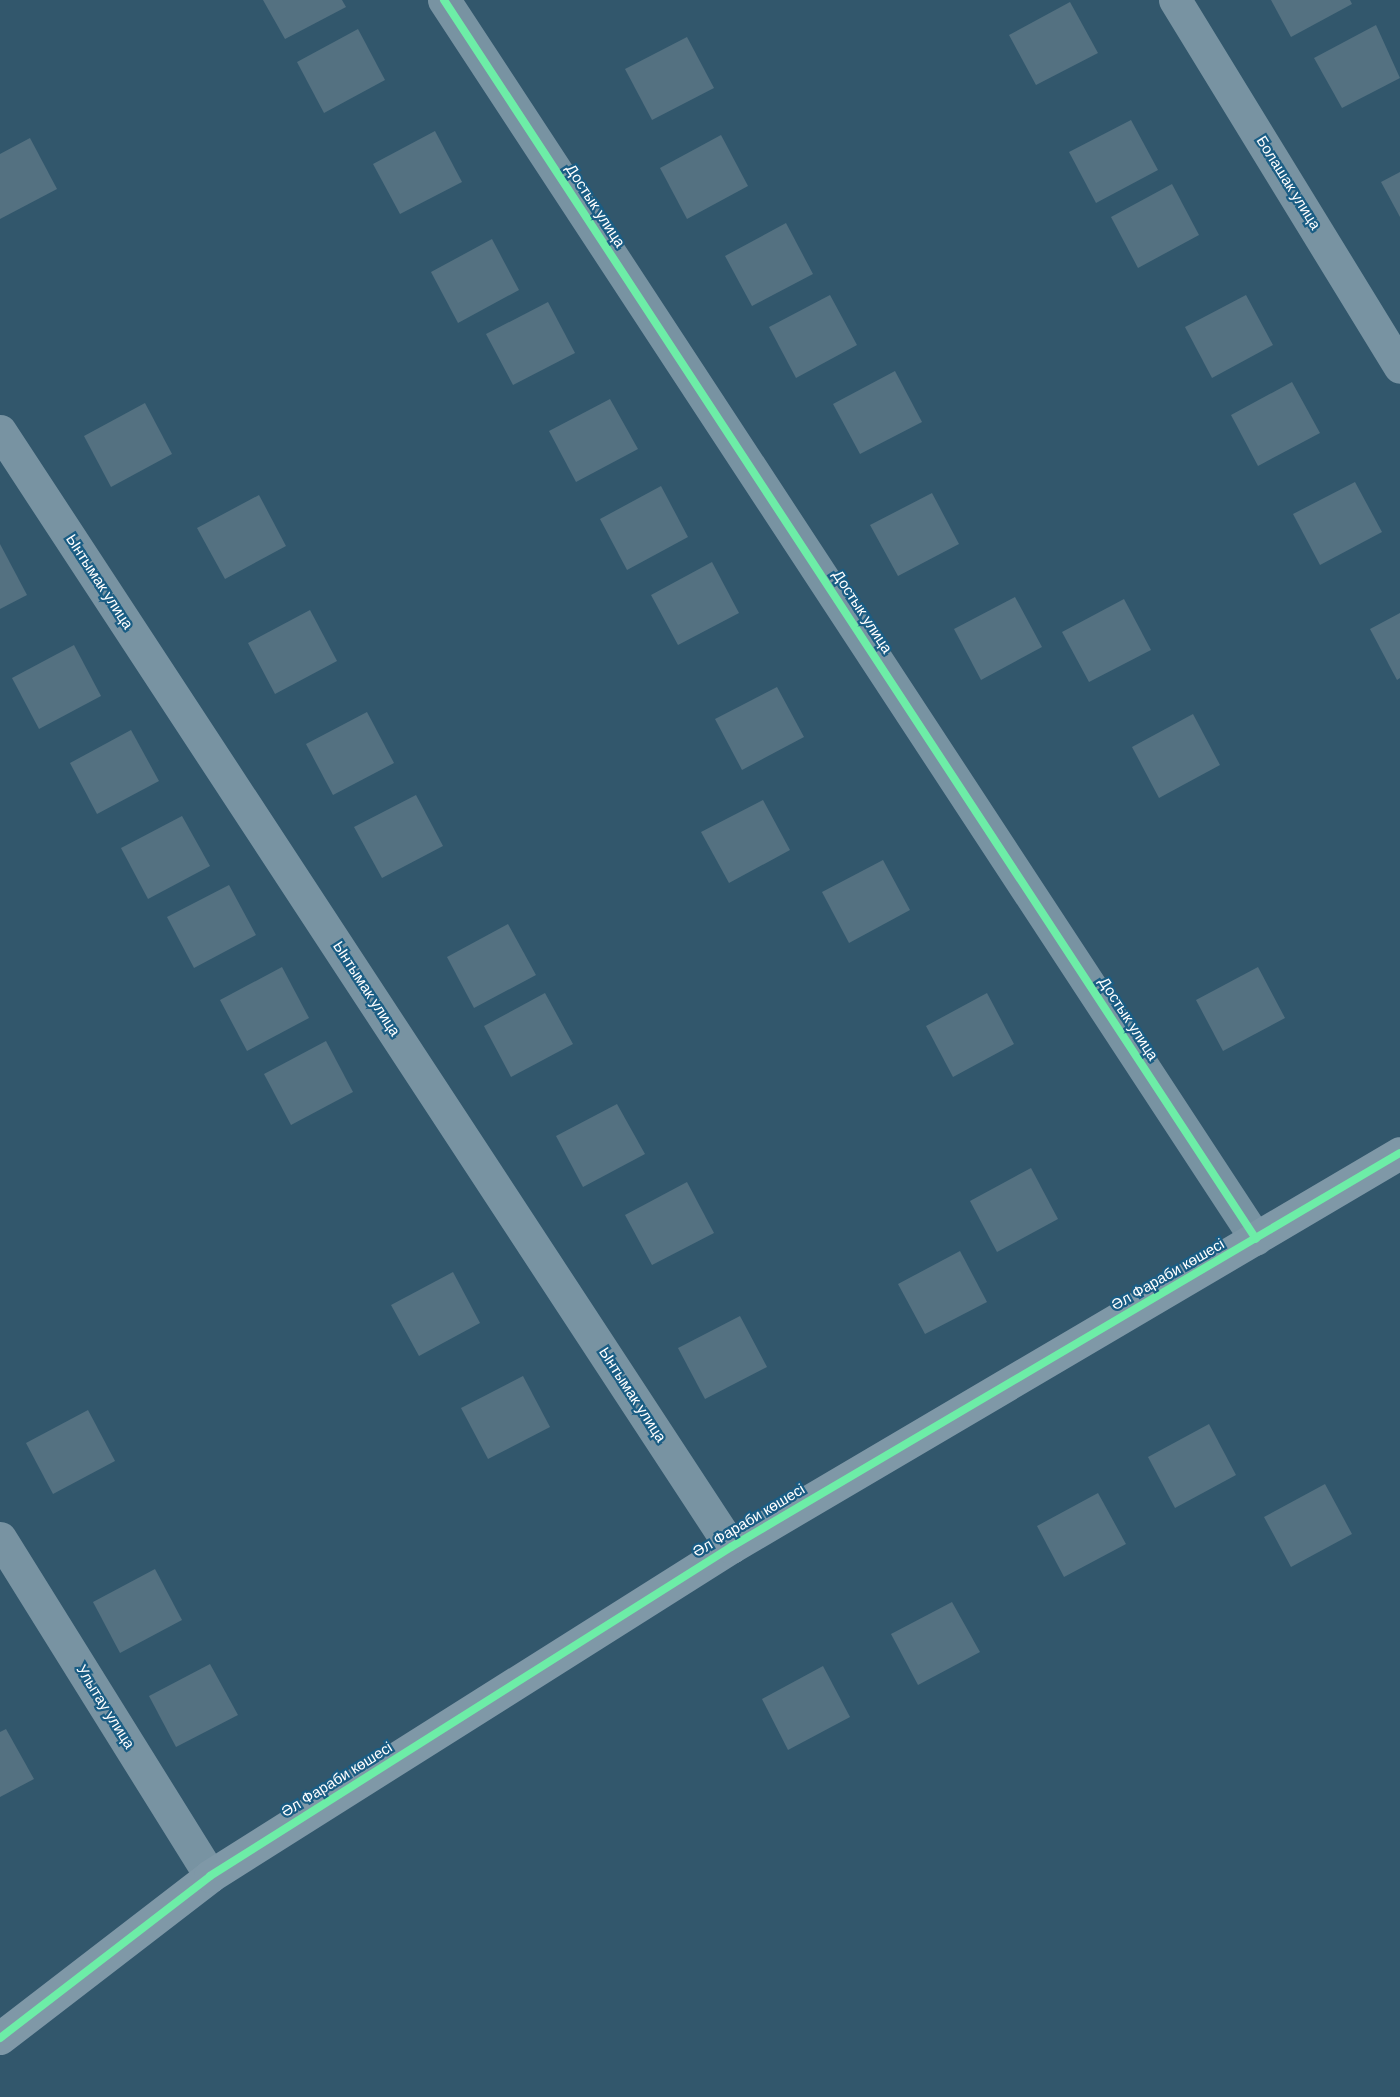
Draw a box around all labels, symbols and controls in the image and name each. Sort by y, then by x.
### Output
street label: Болашак улица [1252,133,1324,233]
street label: Достык улица [561,161,629,251]
street label: Ынтымак улица [62,531,136,633]
street label: Достык улица [828,567,896,657]
street label: Ынтымак улица [329,938,403,1040]
street label: Достык улица [1094,974,1162,1064]
street label: Әл Фараби көшесі [1108,1235,1228,1315]
street label: Ынтымак улица [595,1344,669,1446]
street label: Әл Фараби көшесі [690,1480,808,1562]
street label: Улытау улица [72,1662,138,1752]
street label: Әл Фараби көшесі [278,1739,396,1821]

